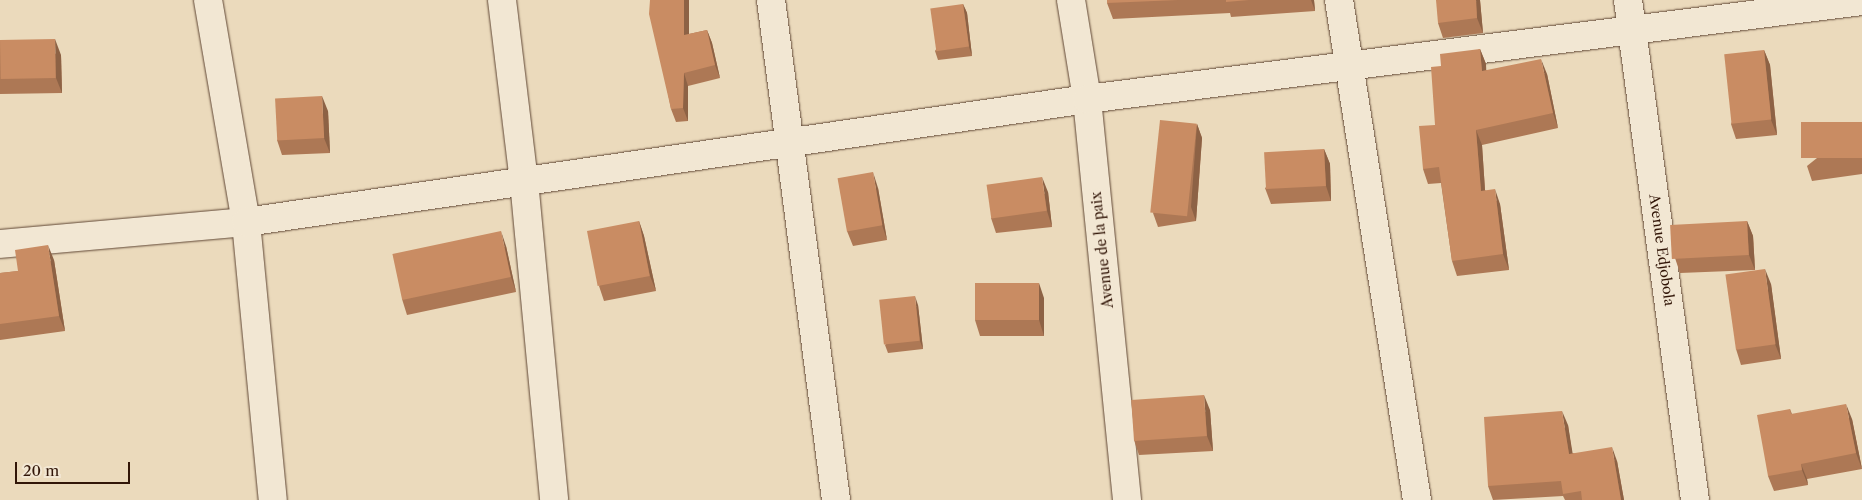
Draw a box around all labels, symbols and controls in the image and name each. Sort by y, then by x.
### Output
street label: Avenue de la paix [1088,191,1116,309]
street label: Avenue Edjobola [1646,193,1678,307]
scale bar [18,452,132,484]
text: 20 m [23,461,59,480]

